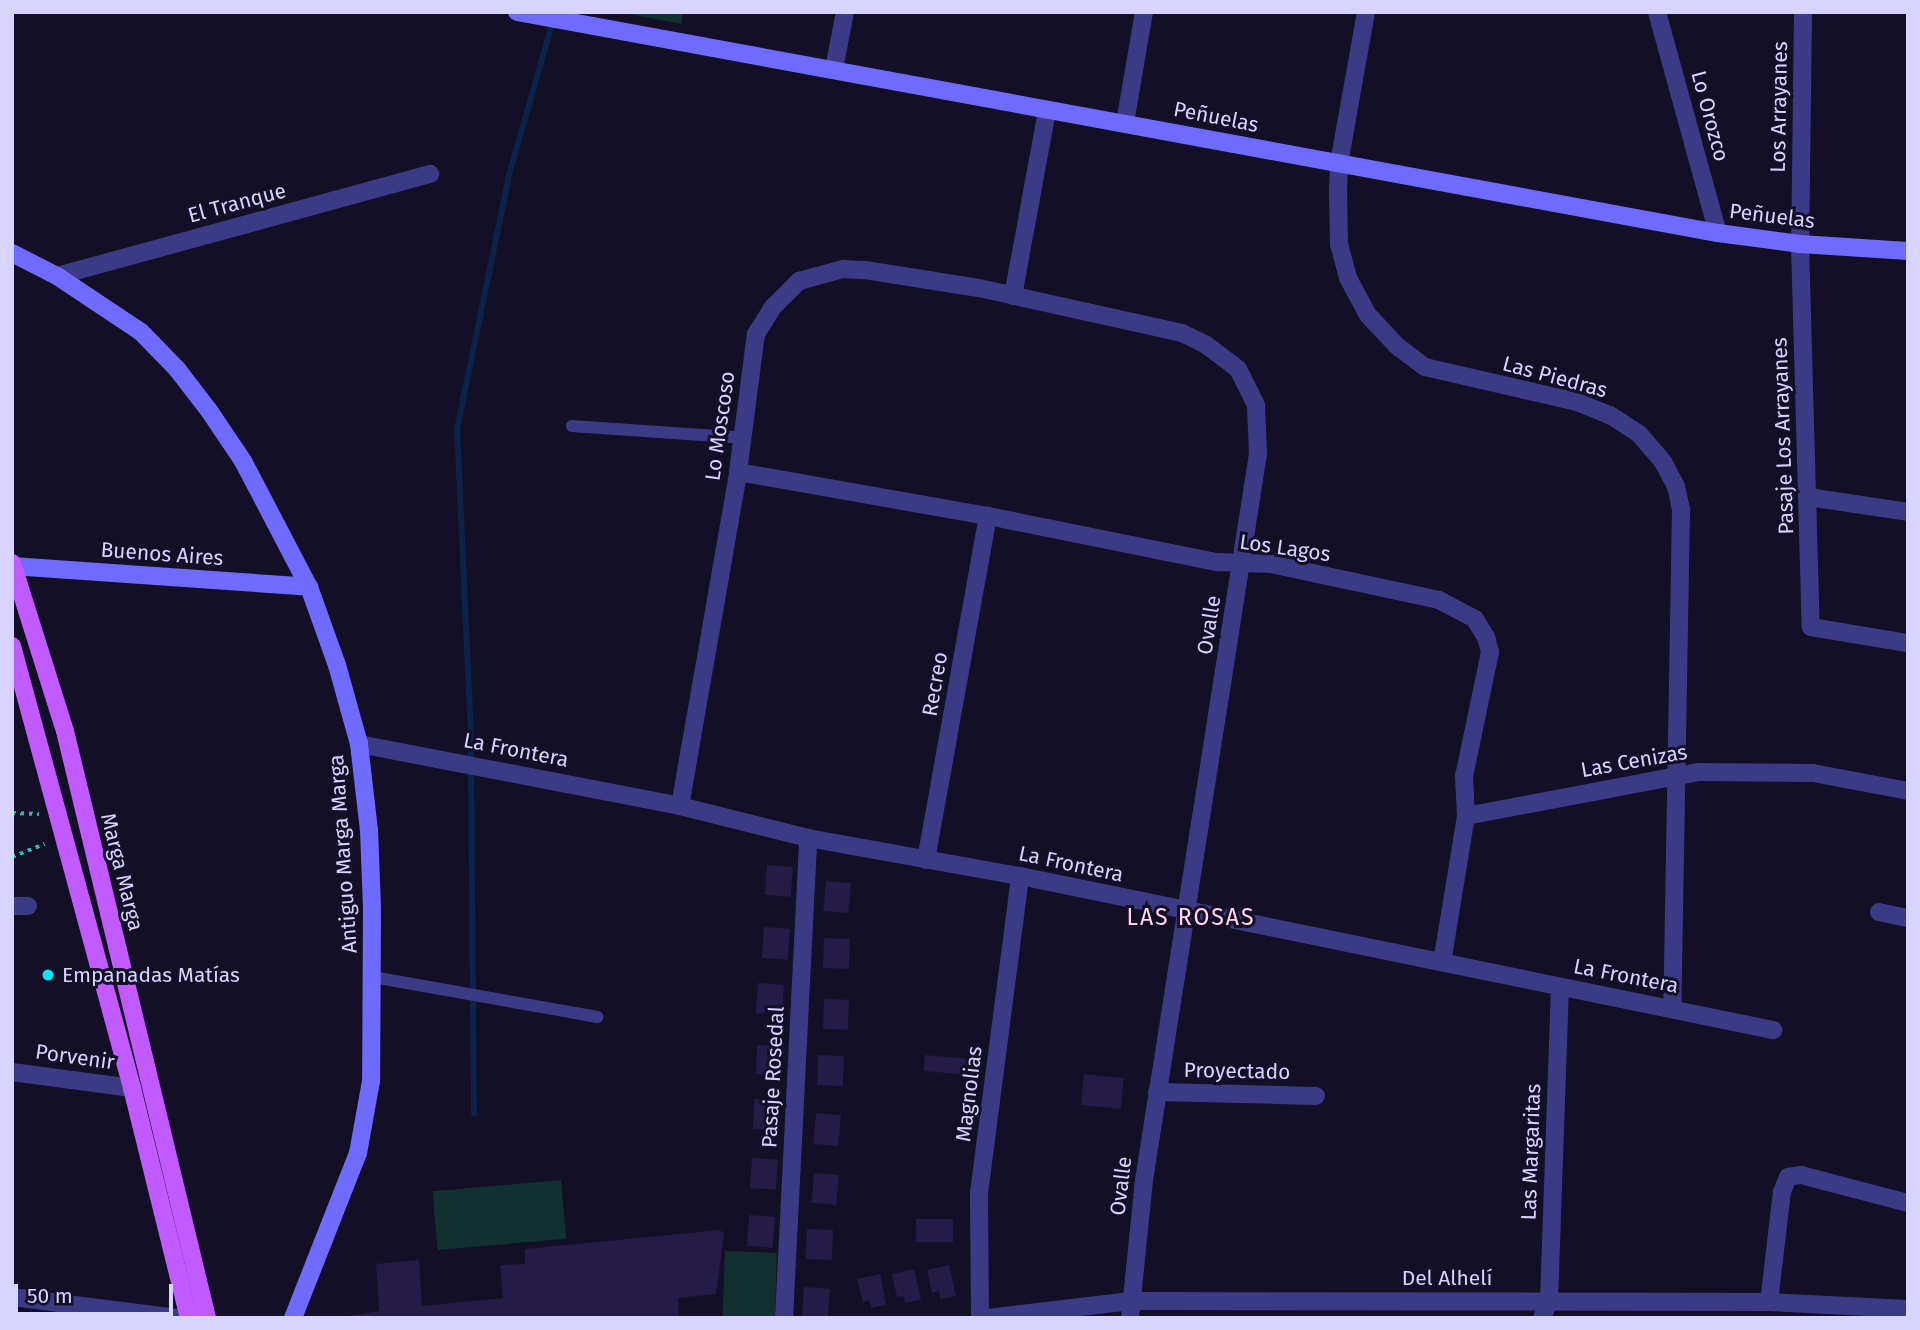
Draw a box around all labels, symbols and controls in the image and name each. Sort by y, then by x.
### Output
street label: Los Arrayanes [1765,41,1793,173]
street label: Lo Orozco [1686,68,1734,164]
street label: Peñuelas [1171,96,1261,138]
street label: El Tranque [185,178,289,228]
street label: Peñuelas [1728,198,1816,234]
street label: Pasaje Los Arrayanes [1767,337,1799,535]
street label: Las Piedras [1500,351,1610,403]
street label: Lo Moscoso [700,370,740,482]
street label: Los Lagos [1238,529,1332,567]
street label: Buenos Aires [100,537,224,571]
street label: Ovalle [1192,594,1226,656]
street label: Recreo [917,650,953,718]
street label: La Frontera [461,727,571,773]
street label: Las Cenizas [1579,739,1689,783]
street label: Antiguo Marga Marga [323,754,363,954]
street label: Marga Marga [95,810,149,934]
street label: La Frontera [1016,841,1126,887]
district label: LAS ROSAS [1128,903,1254,931]
street label: La Frontera [1571,953,1681,999]
place label: Empanadas Matías [62,962,240,988]
marker: Empanadas Matías [40,967,56,983]
street label: Pasaje Rosedal [757,1006,789,1148]
street label: Porvenir [34,1039,116,1075]
street label: Magnolias [951,1045,987,1143]
street label: Proyectado [1183,1057,1291,1085]
street label: Las Margaritas [1516,1083,1546,1221]
street label: Ovalle [1105,1155,1137,1217]
street label: Del Alhelí [1402,1265,1492,1291]
scale bar [18,1270,177,1314]
text: 50 m [27,1283,73,1309]

